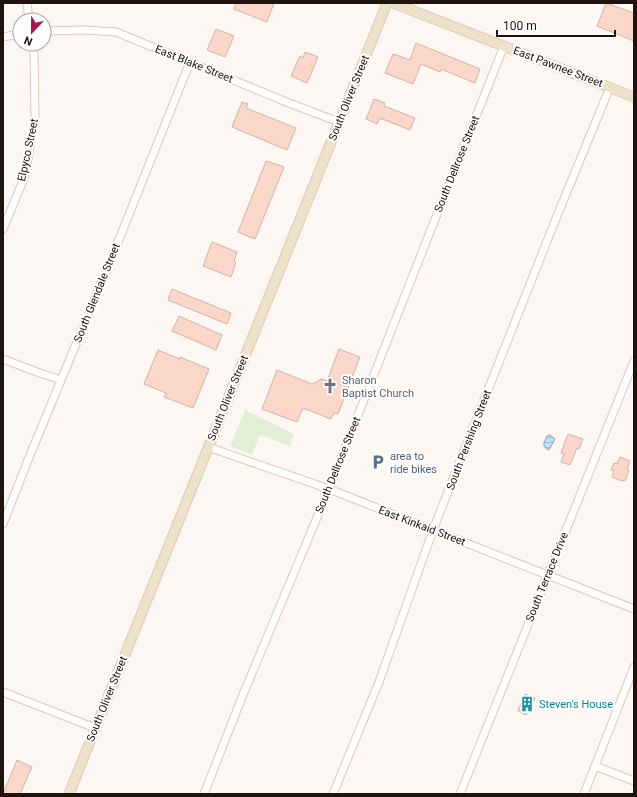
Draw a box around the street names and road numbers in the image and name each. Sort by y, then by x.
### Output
street label: East Blake Street [153,42,235,86]
street label: East Pawnee Street [511,44,605,90]
street label: South Oliver Street [326,53,372,143]
street label: South Dellrose Street [432,114,482,214]
street label: Elpyco Street [15,117,41,183]
street label: South Glendale Street [71,241,123,344]
street label: South Oliver Street [205,353,251,443]
street label: South Pershing Street [444,388,494,492]
street label: South Dellrose Street [313,415,363,515]
street label: East Kinkaid Street [377,503,468,549]
street label: South Terrace Drive [523,530,571,624]
street label: South Oliver Street [84,654,130,744]

